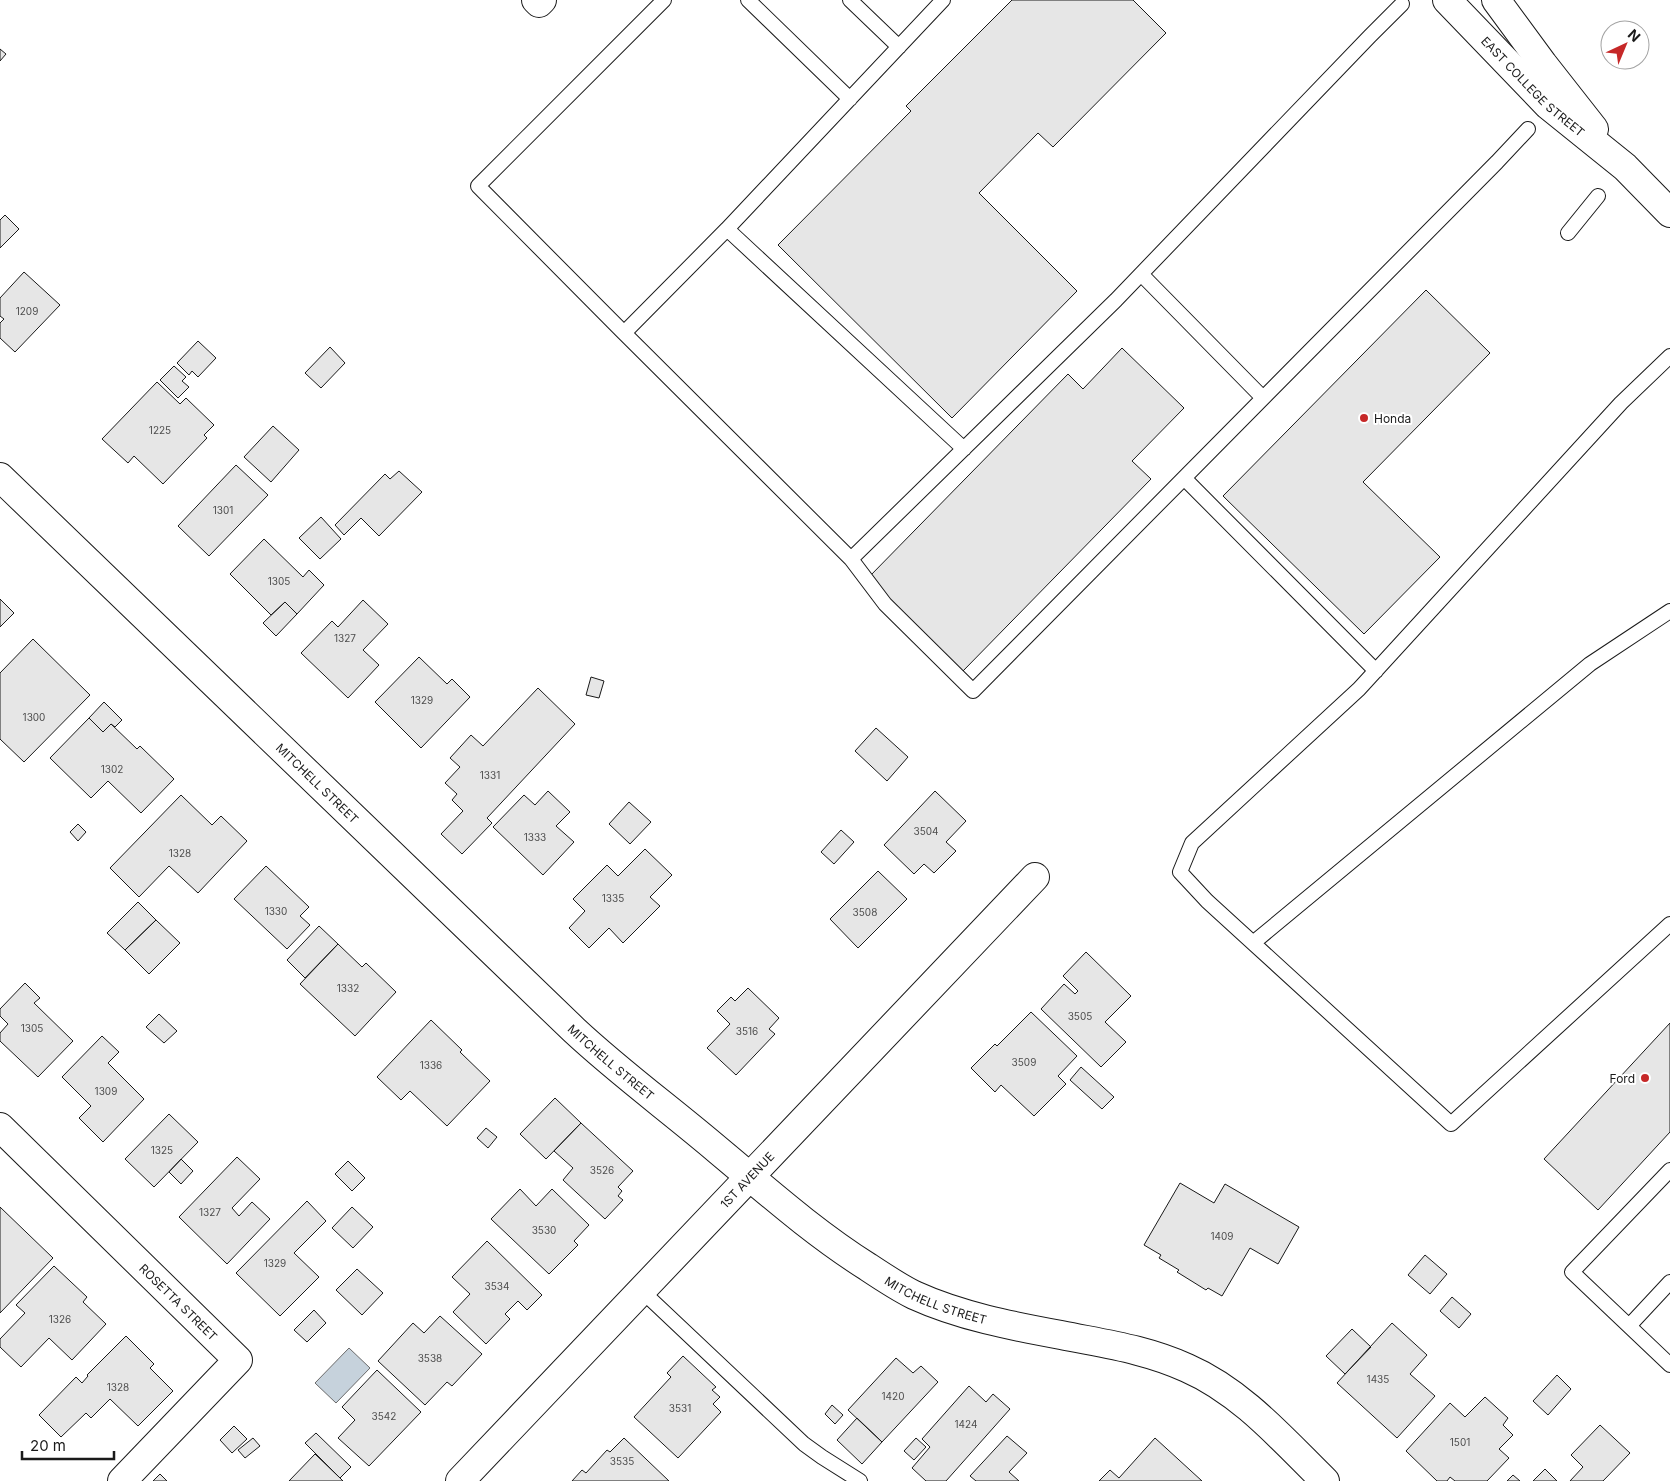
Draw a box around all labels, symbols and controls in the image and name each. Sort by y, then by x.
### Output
north arrow [1600,20,1650,70]
text: N [1625,25,1644,45]
street label: EAST COLLEGE STREET [1478,33,1588,139]
house number: 1209 [16,305,38,317]
place label: Honda [1374,411,1411,426]
marker: Honda [1358,412,1370,424]
house number: 1225 [149,424,171,436]
house number: 1301 [213,504,233,516]
house number: 1305 [268,575,290,587]
house number: 1327 [334,632,356,644]
house number: 1329 [411,694,433,706]
house number: 1300 [23,711,45,723]
street label: MITCHELL STREET [273,740,362,826]
house number: 1302 [101,763,123,775]
house number: 1331 [480,769,500,781]
house number: 3504 [913,825,939,837]
house number: 1333 [524,831,546,843]
house number: 1328 [169,847,191,859]
house number: 1335 [602,892,624,904]
house number: 1330 [265,905,287,917]
house number: 3508 [853,906,877,918]
house number: 1332 [337,982,359,994]
house number: 3505 [1068,1010,1092,1022]
street label: MITCHELL STREET [565,1021,658,1103]
house number: 1305 [21,1022,43,1034]
house number: 3516 [736,1025,758,1037]
house number: 3509 [1012,1056,1036,1068]
house number: 1336 [420,1059,442,1071]
place label: Ford [1610,1071,1635,1086]
marker: Ford [1639,1072,1651,1084]
house number: 1309 [95,1085,117,1097]
house number: 1325 [151,1144,173,1156]
street label: 1ST AVENUE [717,1148,777,1211]
house number: 3526 [590,1164,614,1176]
house number: 1327 [199,1206,221,1218]
house number: 3530 [532,1224,556,1236]
house number: 1409 [1210,1230,1234,1242]
house number: 1329 [264,1257,286,1269]
street label: ROSETTA STREET [136,1260,221,1344]
street label: MITCHELL STREET [882,1273,989,1327]
house number: 3534 [485,1280,509,1292]
house number: 1326 [49,1313,71,1325]
house number: 3538 [418,1352,442,1364]
house number: 1435 [1367,1373,1389,1385]
house number: 1328 [107,1381,129,1393]
house number: 1420 [882,1390,904,1402]
house number: 3531 [669,1402,691,1414]
house number: 3542 [372,1410,396,1422]
house number: 1424 [955,1418,977,1430]
scale bar [22,1428,115,1460]
text: 20 m [30,1436,66,1455]
house number: 1501 [1450,1436,1470,1448]
house number: 3535 [610,1455,634,1467]

